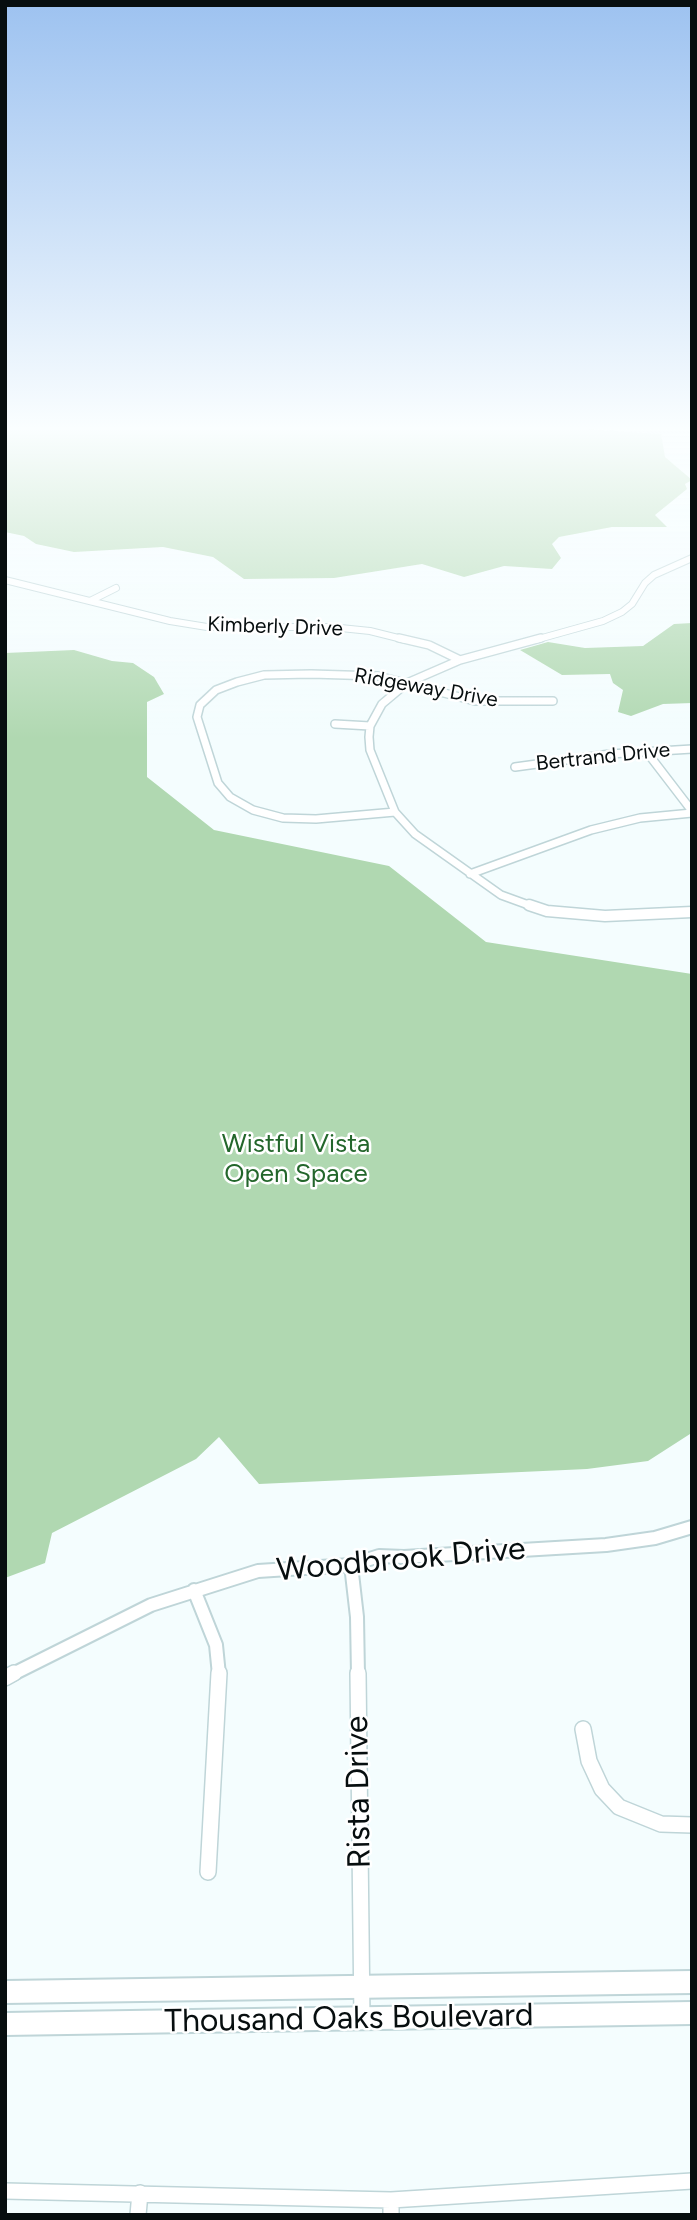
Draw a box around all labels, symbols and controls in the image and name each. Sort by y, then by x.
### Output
street label: Kimberly Drive [207,612,343,642]
street label: Ridgeway Drive [352,663,500,713]
street label: Bertrand Drive [535,737,671,777]
park label: Wistful Vista Open Space [222,1128,370,1190]
street label: Woodbrook Drive [275,1530,527,1590]
street label: Rista Drive [338,1715,380,1869]
street label: Thousand Oaks Boulevard [164,1997,534,2041]

